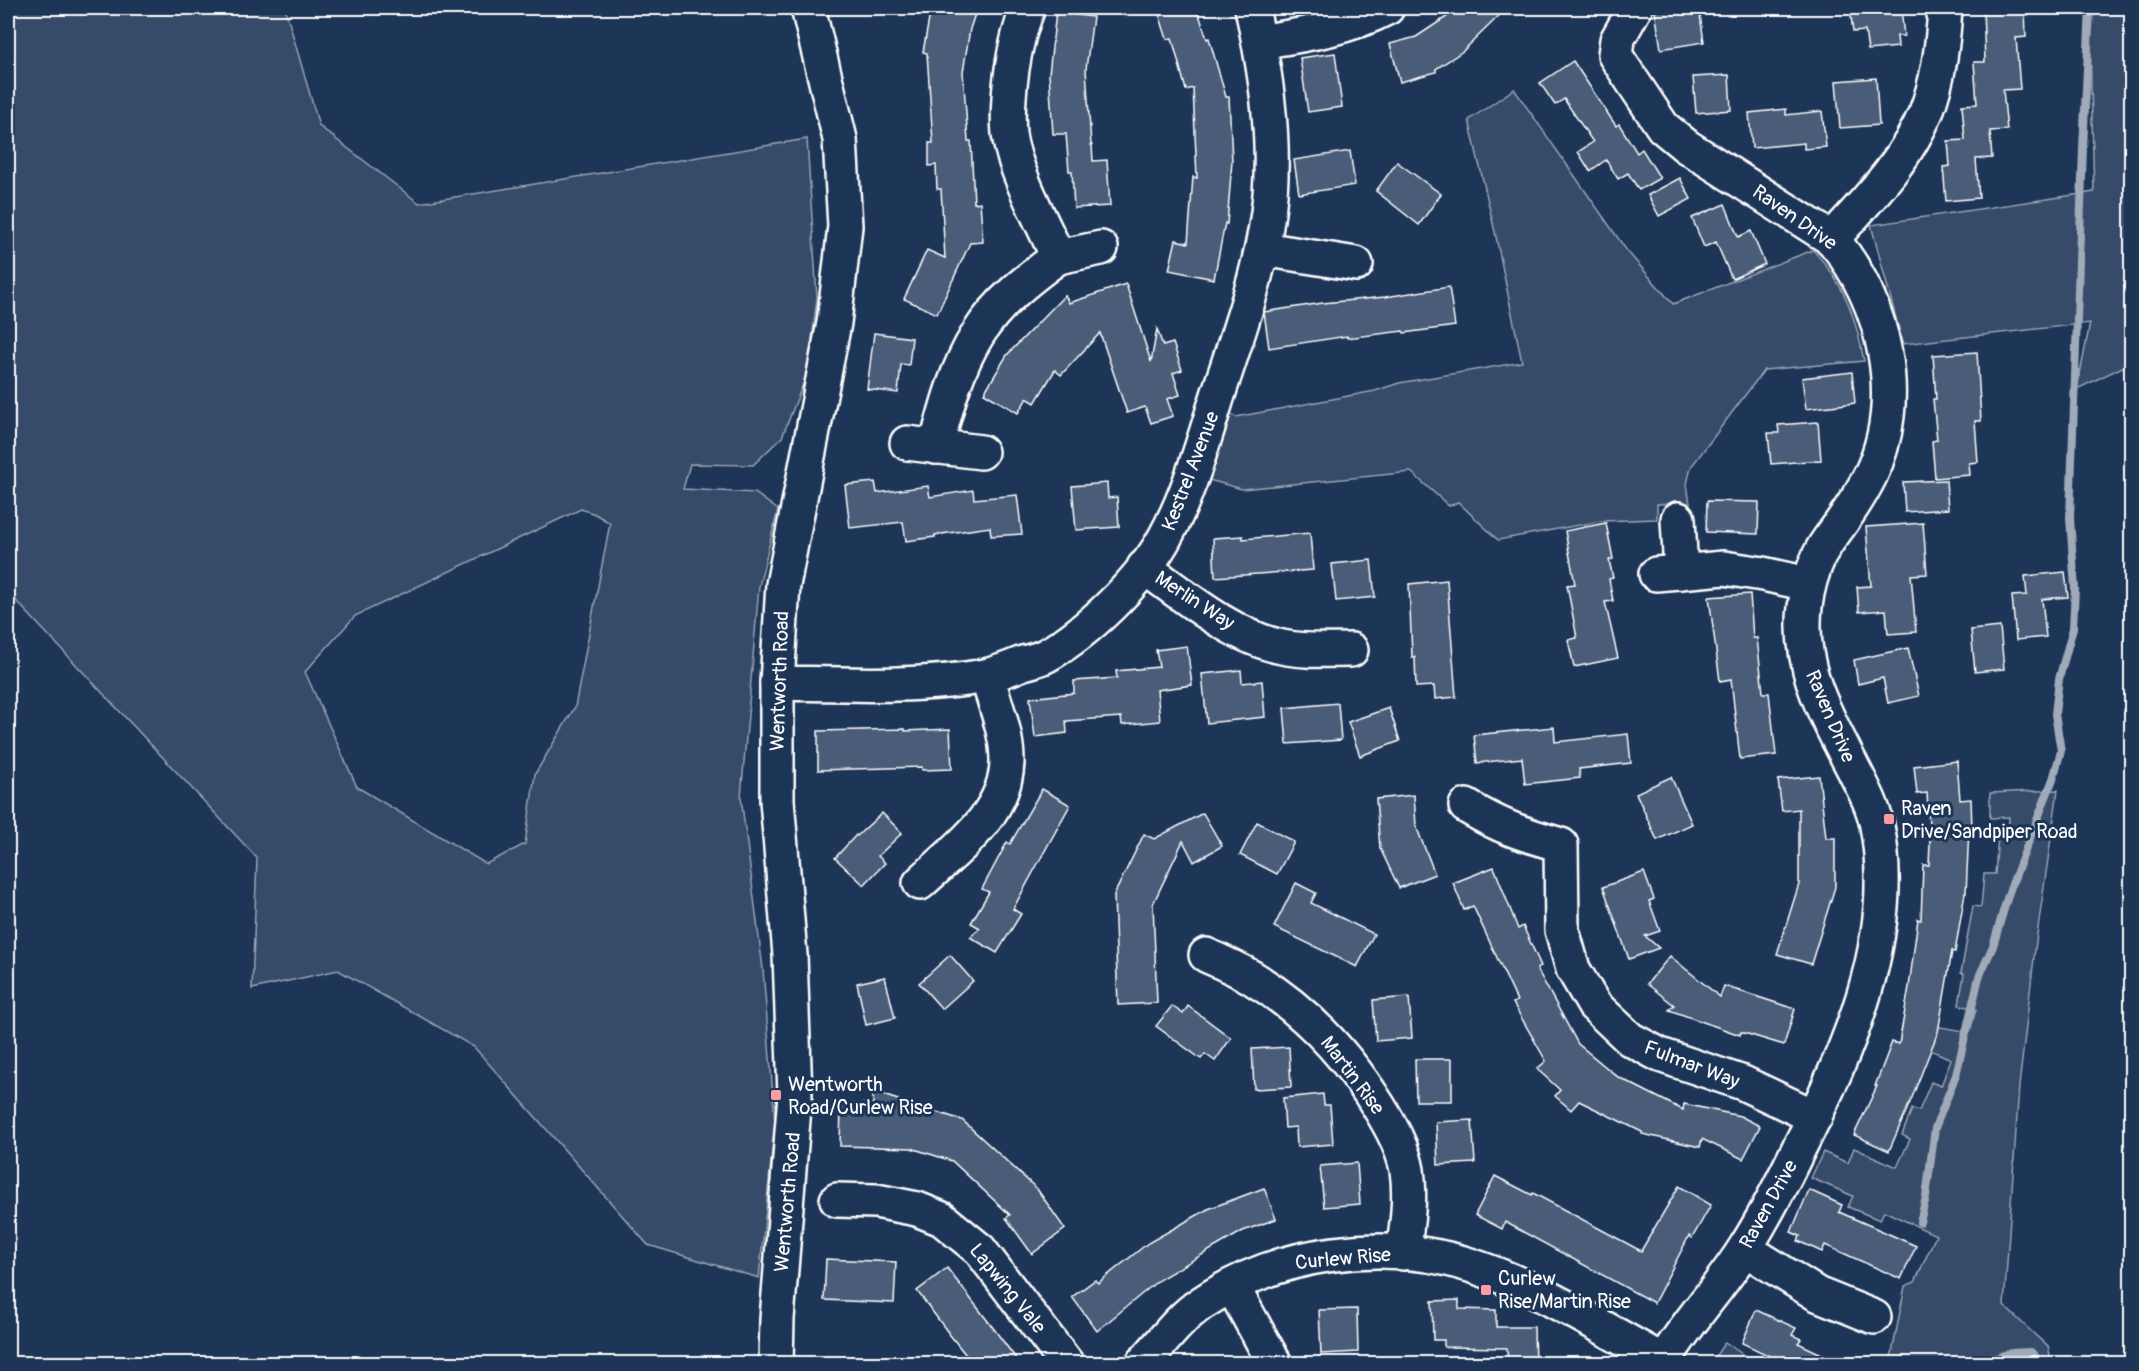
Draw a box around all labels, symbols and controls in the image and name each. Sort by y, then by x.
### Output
street label: Raven Drive [1748,179,1842,256]
street label: Kestrel Avenue [1156,408,1225,535]
street label: Merlin Way [1150,565,1240,636]
street label: Wentworth Road [765,610,794,752]
street label: Raven Drive [1800,666,1861,766]
place label: Raven Drive/Sandpiper Road [1901,796,2078,844]
marker: Raven Drive/Sandpiper Road [1882,812,1896,826]
street label: Martin Rise [1315,1031,1390,1120]
street label: Fulmar Way [1641,1035,1744,1094]
place label: Wentworth Road/Curlew Rise [788,1072,933,1120]
marker: Wentworth Road/Curlew Rise [769,1088,783,1102]
street label: Wentworth Road [769,1131,806,1273]
street label: Raven Drive [1734,1155,1803,1253]
street label: Lapwing Vale [964,1238,1052,1338]
street label: Curlew Rise [1294,1242,1392,1275]
place label: Curlew Rise/Martin Rise [1498,1266,1631,1314]
marker: Curlew Rise/Martin Rise [1479,1283,1493,1297]

